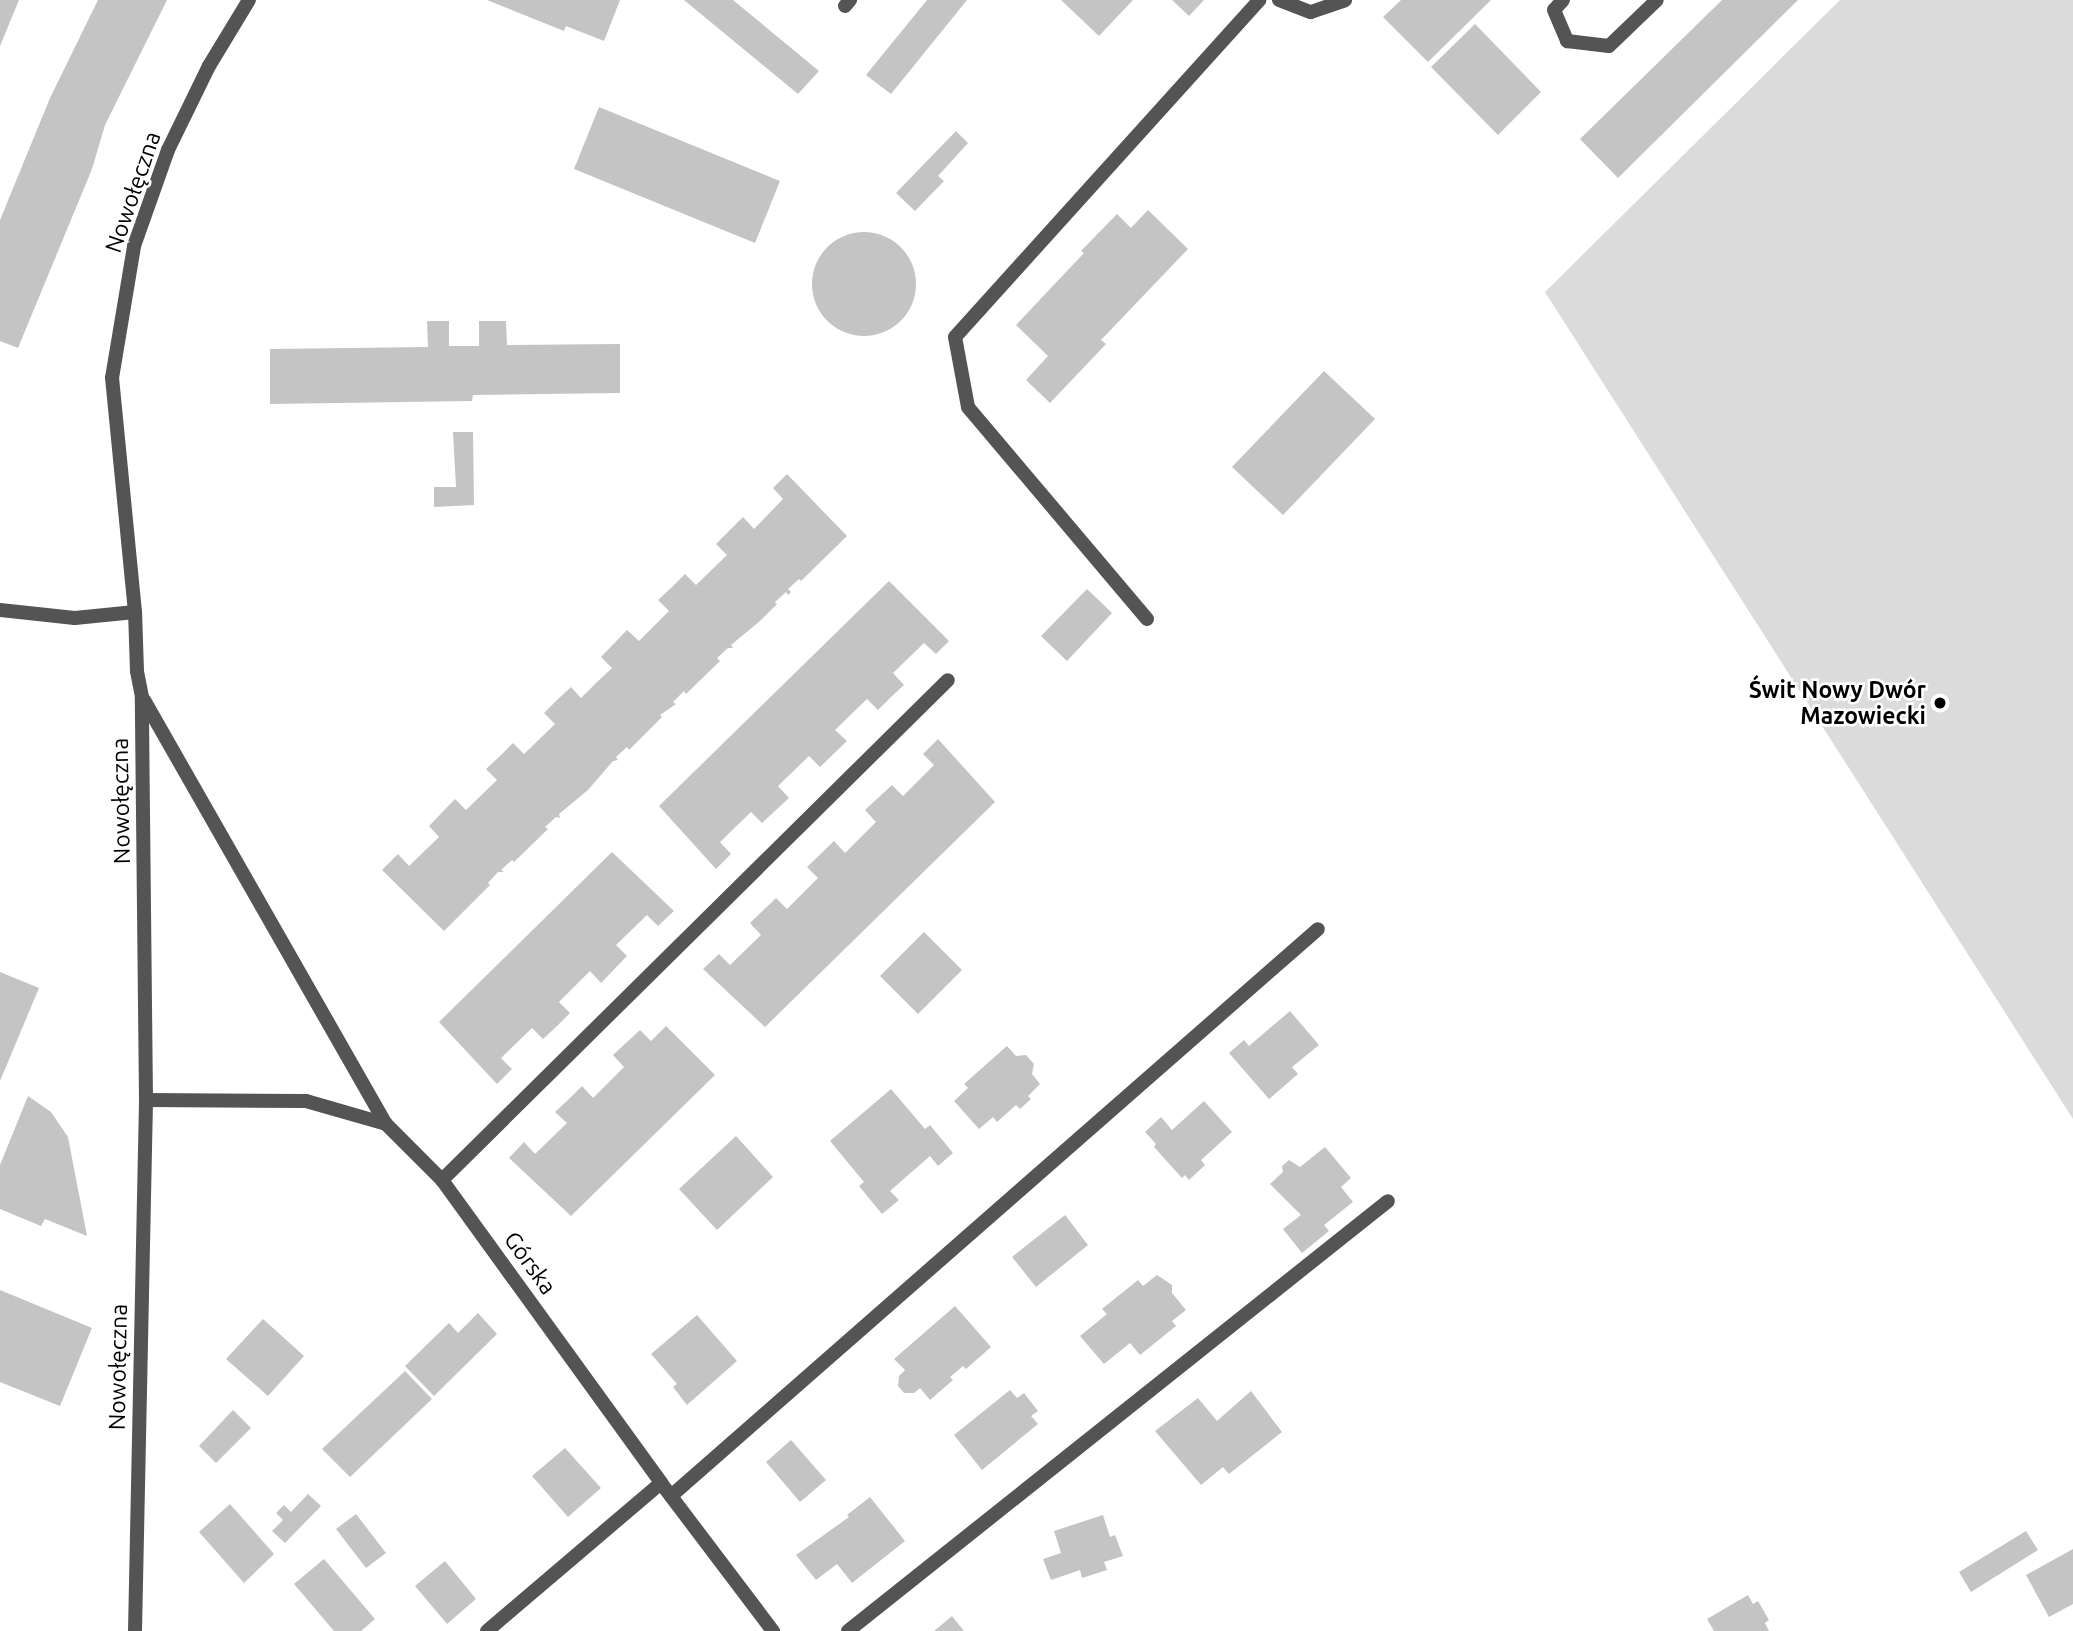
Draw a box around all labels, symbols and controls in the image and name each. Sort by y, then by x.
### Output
street label: Nowołęczna [99,128,167,256]
place label: Świt Nowy Dwór Mazowiecki [1749,676,1926,730]
marker: Świt Nowy Dwór Mazowiecki [1932,695,1948,711]
street label: Nowołęczna [106,738,136,864]
street label: Górska [498,1226,562,1300]
street label: Nowołęczna [103,1304,133,1430]

